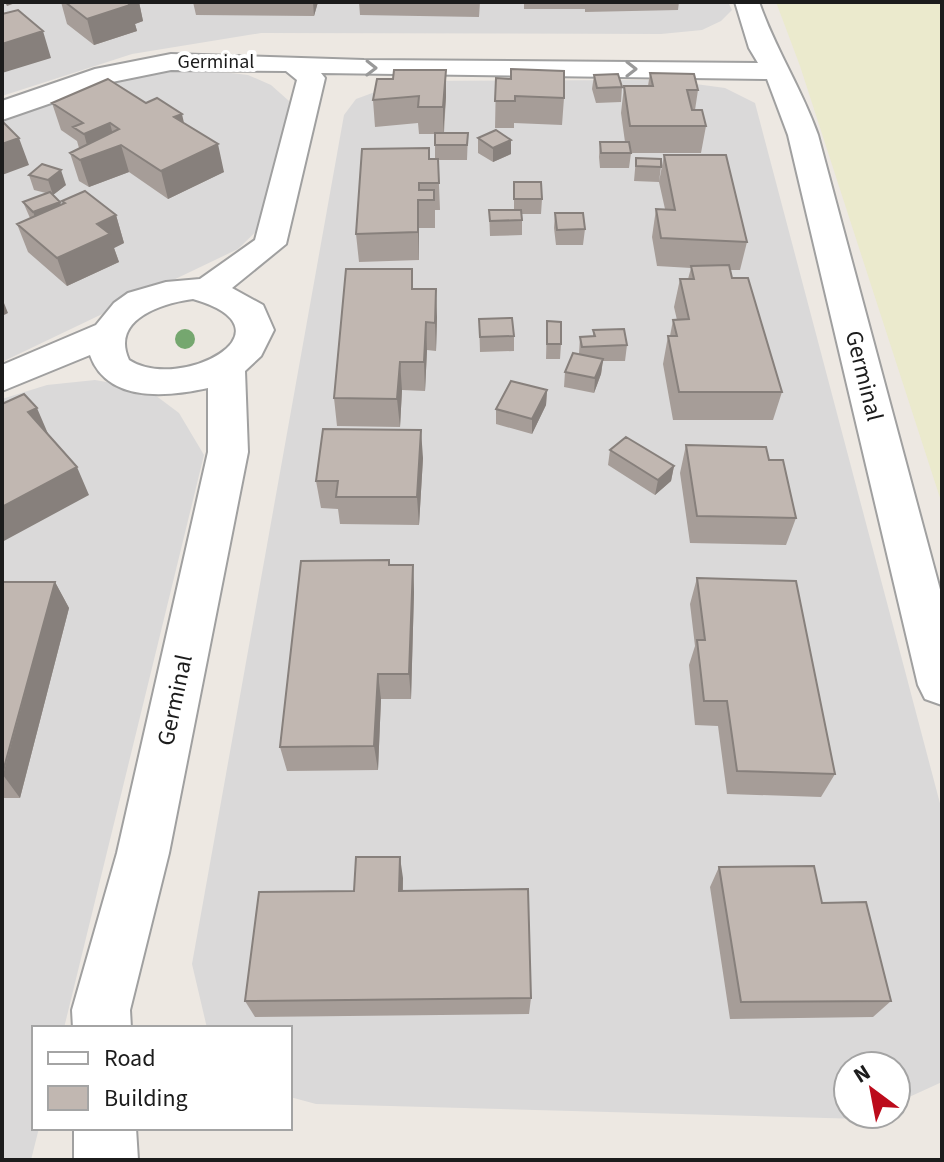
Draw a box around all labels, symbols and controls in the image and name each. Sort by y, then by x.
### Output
street label: Germinal [178,48,254,76]
one-way arrow [365,59,378,76]
one-way arrow [625,60,638,78]
street label: Germinal [836,327,892,425]
street label: Germinal [148,651,202,749]
legend [32,1026,292,1130]
text: Road [104,1041,156,1076]
north arrow [832,1050,912,1130]
text: N [847,1056,877,1091]
text: Building [104,1081,188,1116]

